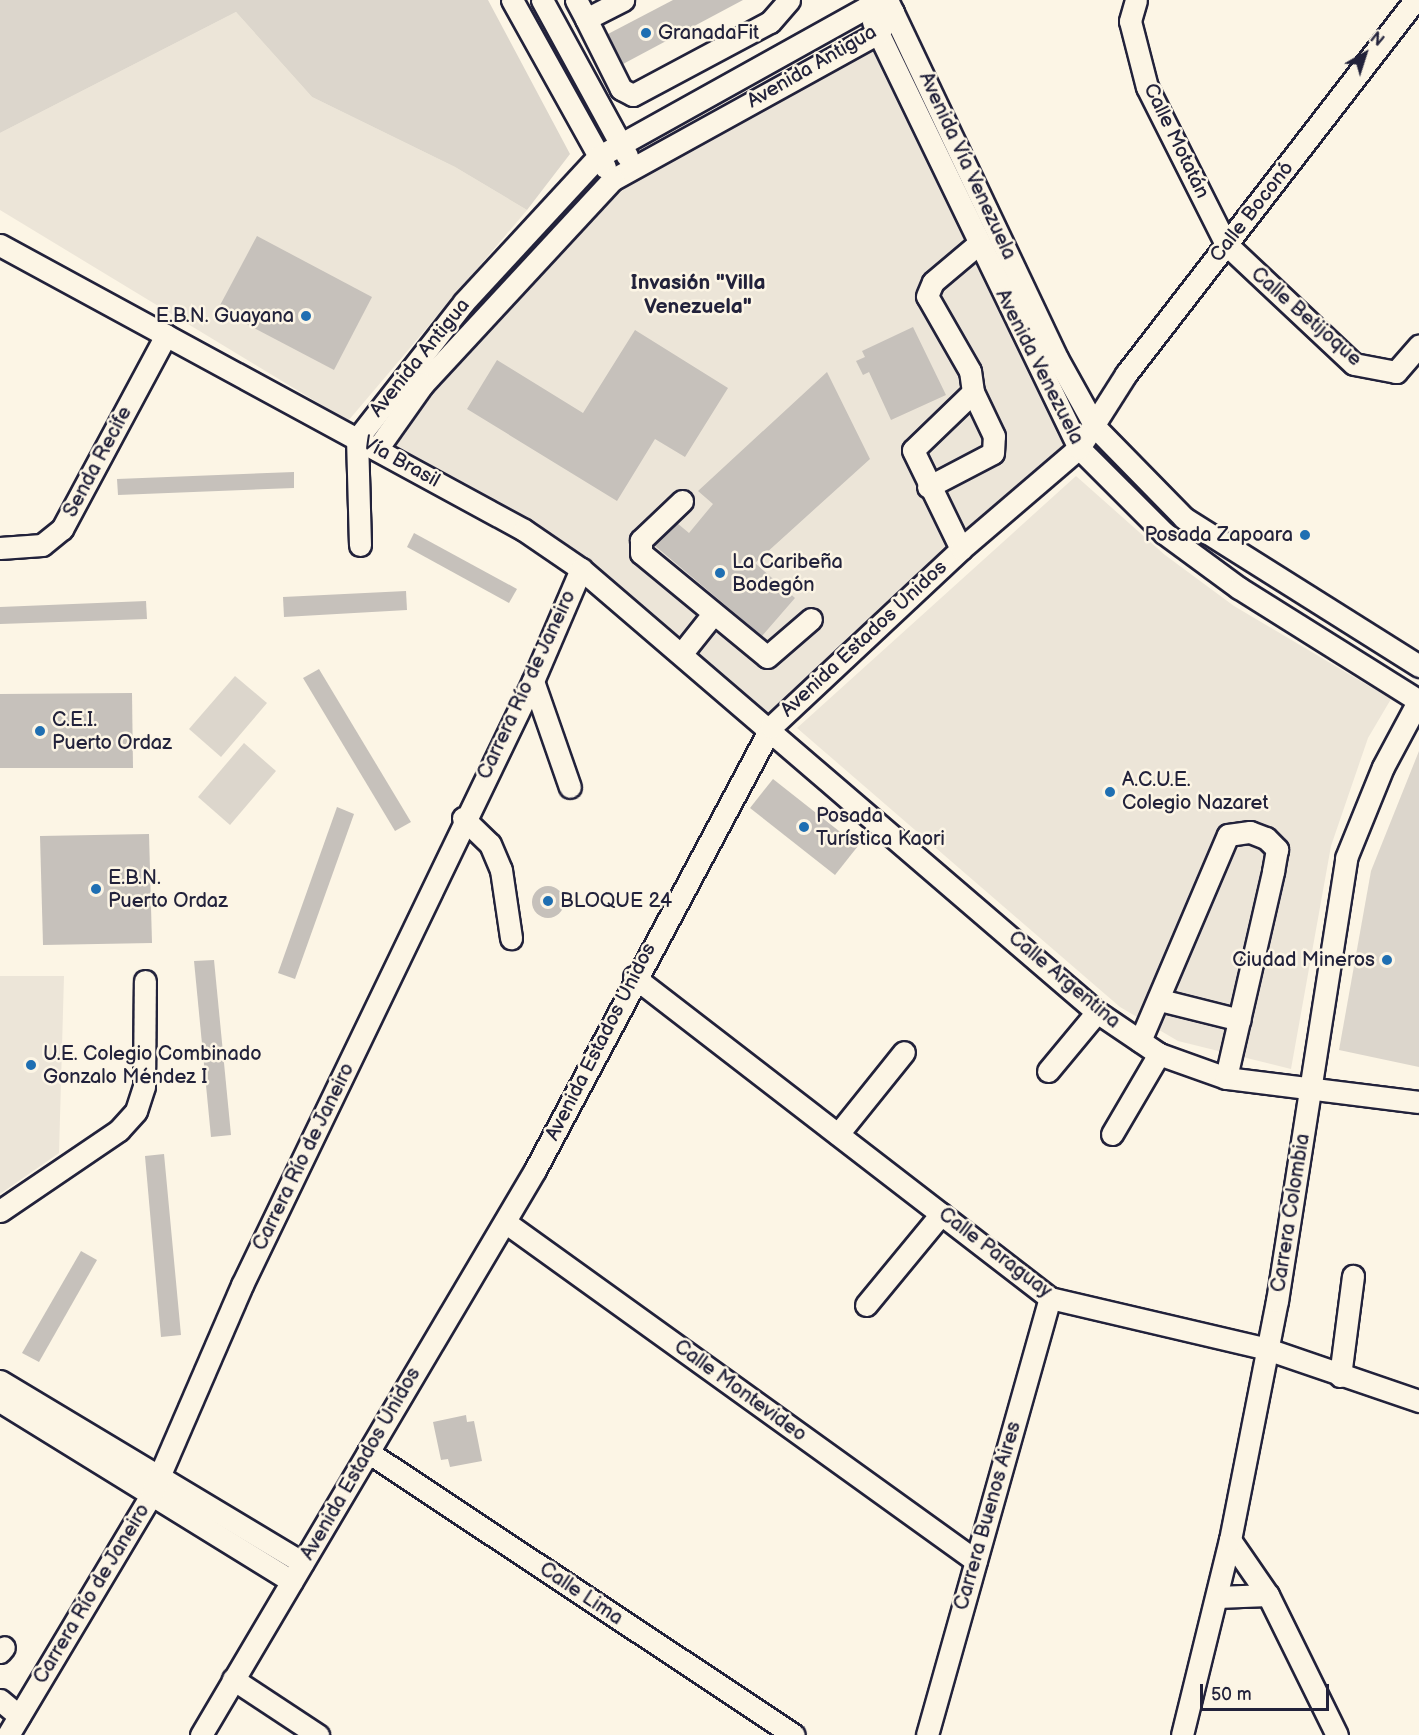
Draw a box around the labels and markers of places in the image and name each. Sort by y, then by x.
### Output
place label: GranadaFit [658,21,759,45]
marker: GranadaFit [639,26,653,40]
place label: E.B.N. Guayana [156,304,294,328]
marker: E.B.N. Guayana [299,309,313,323]
place label: Posada Zapoara [1144,523,1293,547]
marker: Posada Zapoara [1298,528,1312,542]
place label: La Caribeña Bodegón [732,550,843,597]
marker: La Caribeña Bodegón [713,566,727,580]
place label: C.E.I. Puerto Ordaz [52,708,172,755]
marker: C.E.I. Puerto Ordaz [33,724,47,738]
place label: A.C.U.E. Colegio Nazaret [1122,768,1269,815]
marker: A.C.U.E. Colegio Nazaret [1103,785,1117,799]
place label: Posada Turística Kaori [816,804,945,851]
marker: Posada Turística Kaori [797,820,811,834]
place label: E.B.N. Puerto Ordaz [108,866,228,913]
marker: E.B.N. Puerto Ordaz [89,882,103,896]
place label: BLOQUE 24 [560,889,672,913]
marker: BLOQUE 24 [541,894,555,908]
place label: Ciudad Mineros [1232,948,1375,972]
marker: Ciudad Mineros [1380,953,1394,967]
place label: U.E. Colegio Combinado Gonzalo Méndez I [43,1042,262,1089]
marker: U.E. Colegio Combinado Gonzalo Méndez I [24,1058,38,1072]

